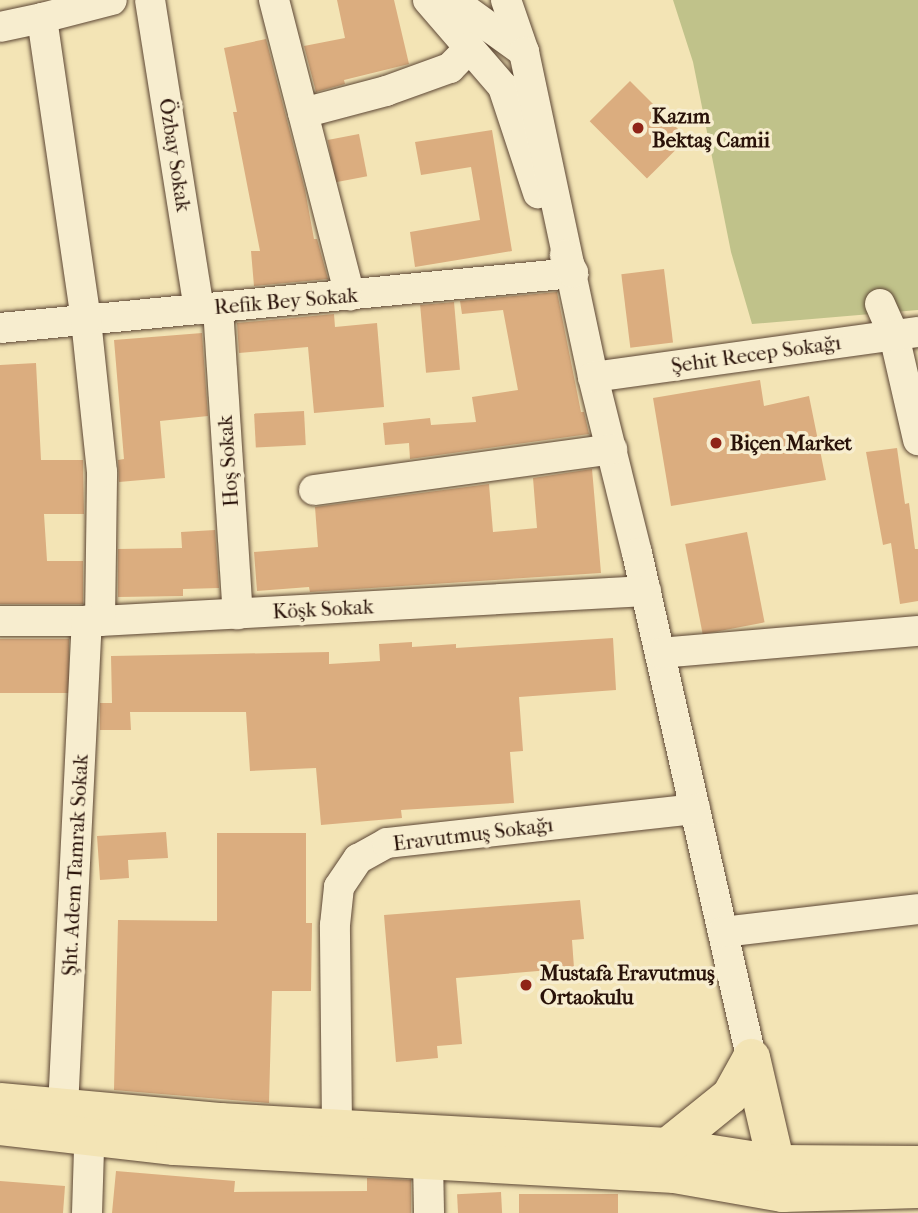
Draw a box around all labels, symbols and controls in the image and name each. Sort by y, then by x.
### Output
street label: Özbay Sokak [154,96,196,214]
place label: Kazım Bektaş Camii [652,103,770,153]
marker: Kazım Bektaş Camii [630,120,646,136]
street label: Refik Bey Sokak [213,282,359,320]
street label: Şehit Recep Sokağı [670,330,842,378]
street label: Hoş Sokak [212,414,244,508]
place label: Biçen Market [730,430,852,456]
marker: Biçen Market [708,435,724,451]
street label: Köşk Sokak [272,594,374,624]
street label: Şht. Adem Tamrak Sokak [57,753,93,977]
street label: Eravutmuş Sokağı [391,812,555,856]
place label: Mustafa Eravutmuş Ortaokulu [540,960,715,1010]
marker: Mustafa Eravutmuş Ortaokulu [518,977,534,993]

